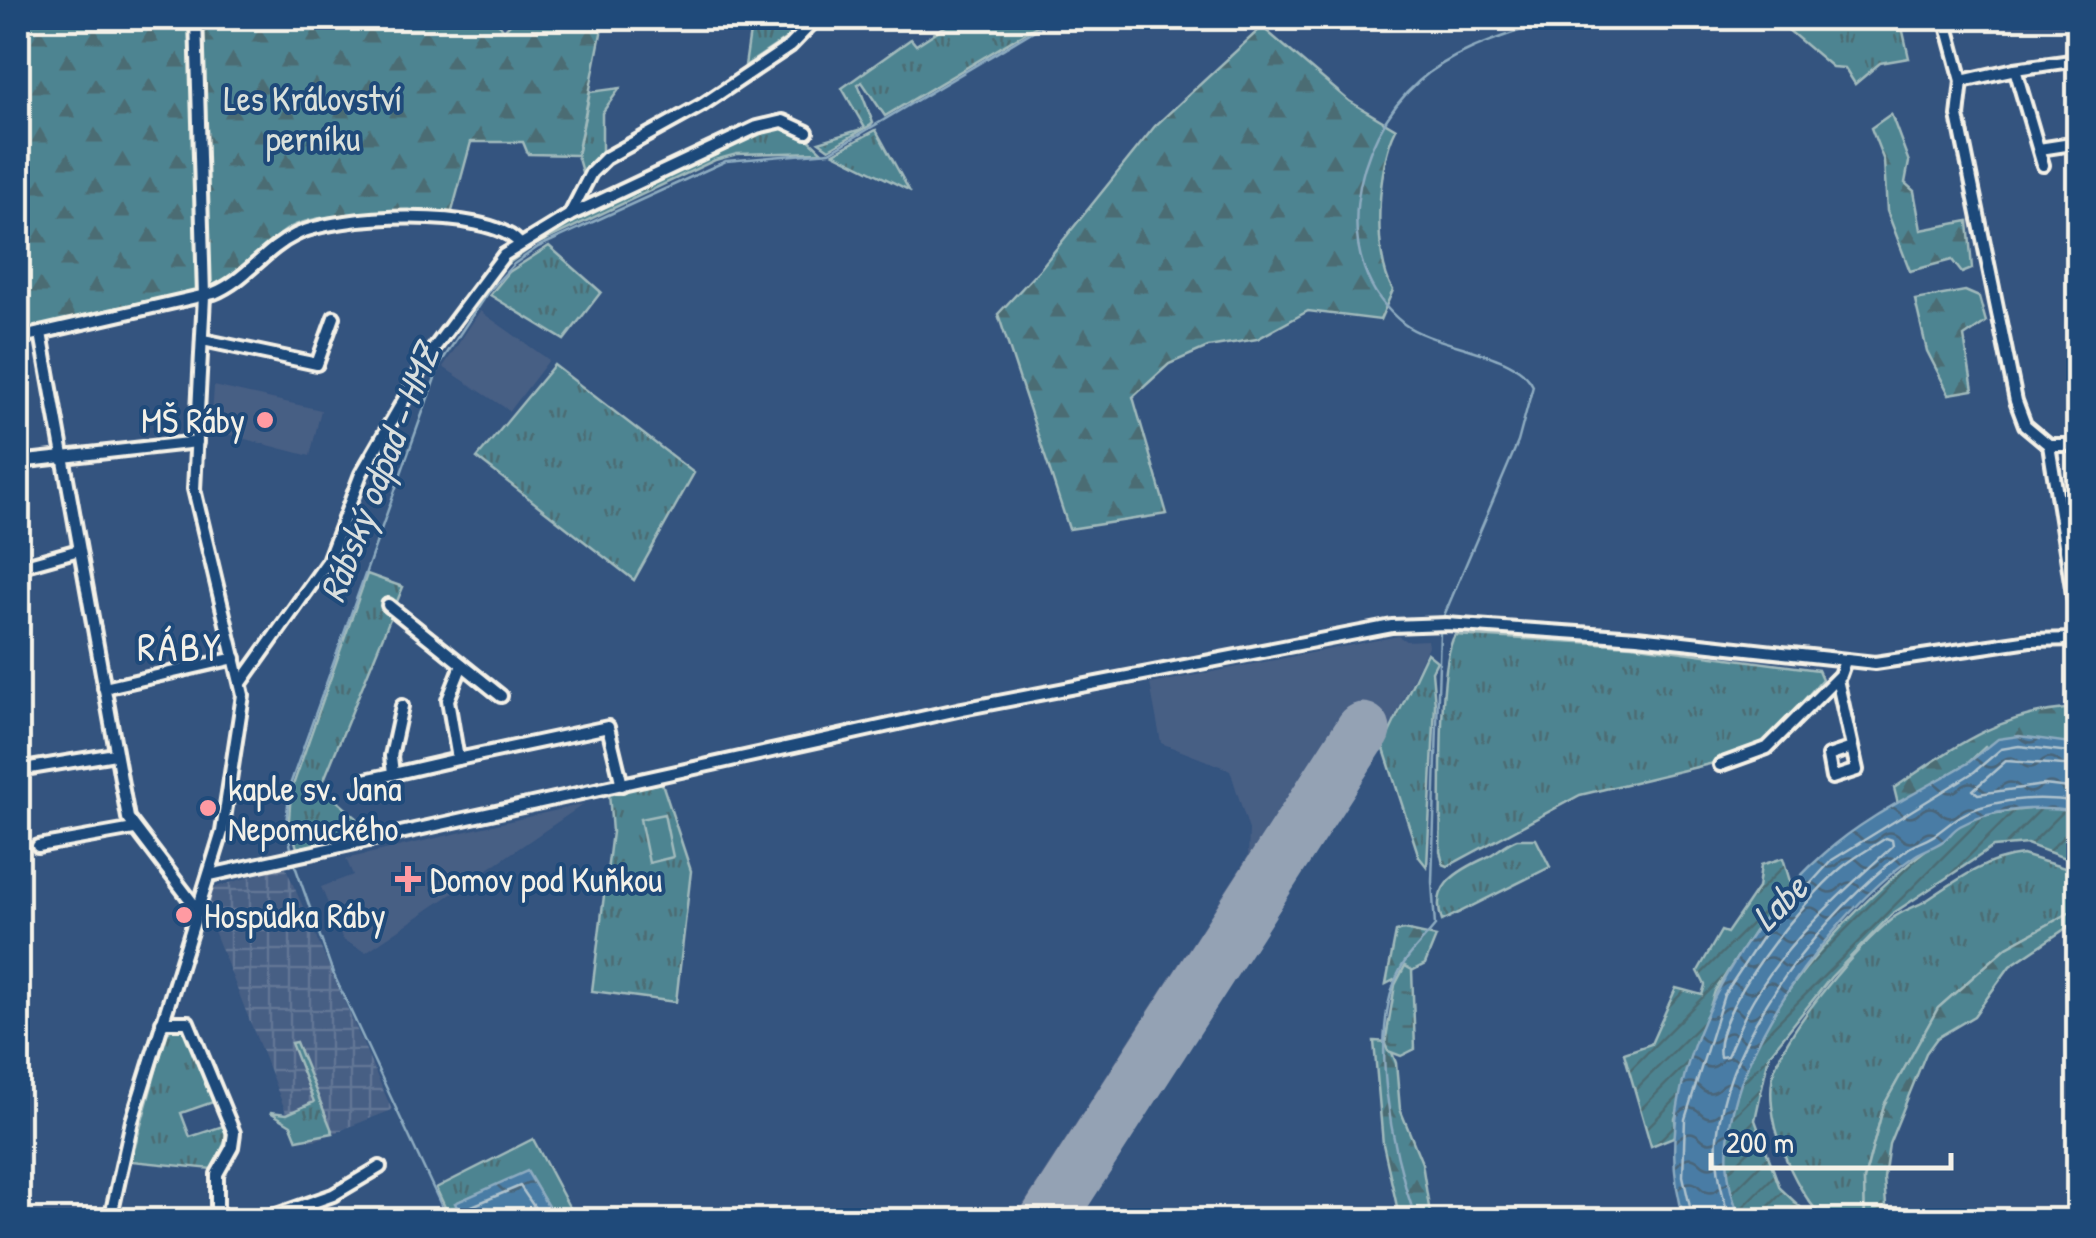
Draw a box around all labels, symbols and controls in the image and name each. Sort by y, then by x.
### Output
park label: Les Království perníku [224,75,402,162]
water label: Rábský odpad - HMZ [305,332,453,609]
place label: MŠ Ráby [141,397,245,444]
marker: MŠ Ráby [254,409,276,431]
district label: RÁBY [137,619,223,673]
place label: kaple sv. Jana Nepomuckého [228,765,402,852]
marker: kaple sv. Jana Nepomuckého [197,797,219,819]
place label: Domov pod Kuňkou [430,856,662,903]
water label: Labe [1739,861,1820,942]
marker: Domov pod Kuňkou [395,866,421,892]
place label: Hospůdka Ráby [204,892,386,939]
marker: Hospůdka Ráby [173,904,195,926]
scale bar [1711,1108,1951,1170]
text: 200 m [1726,1122,1794,1162]

